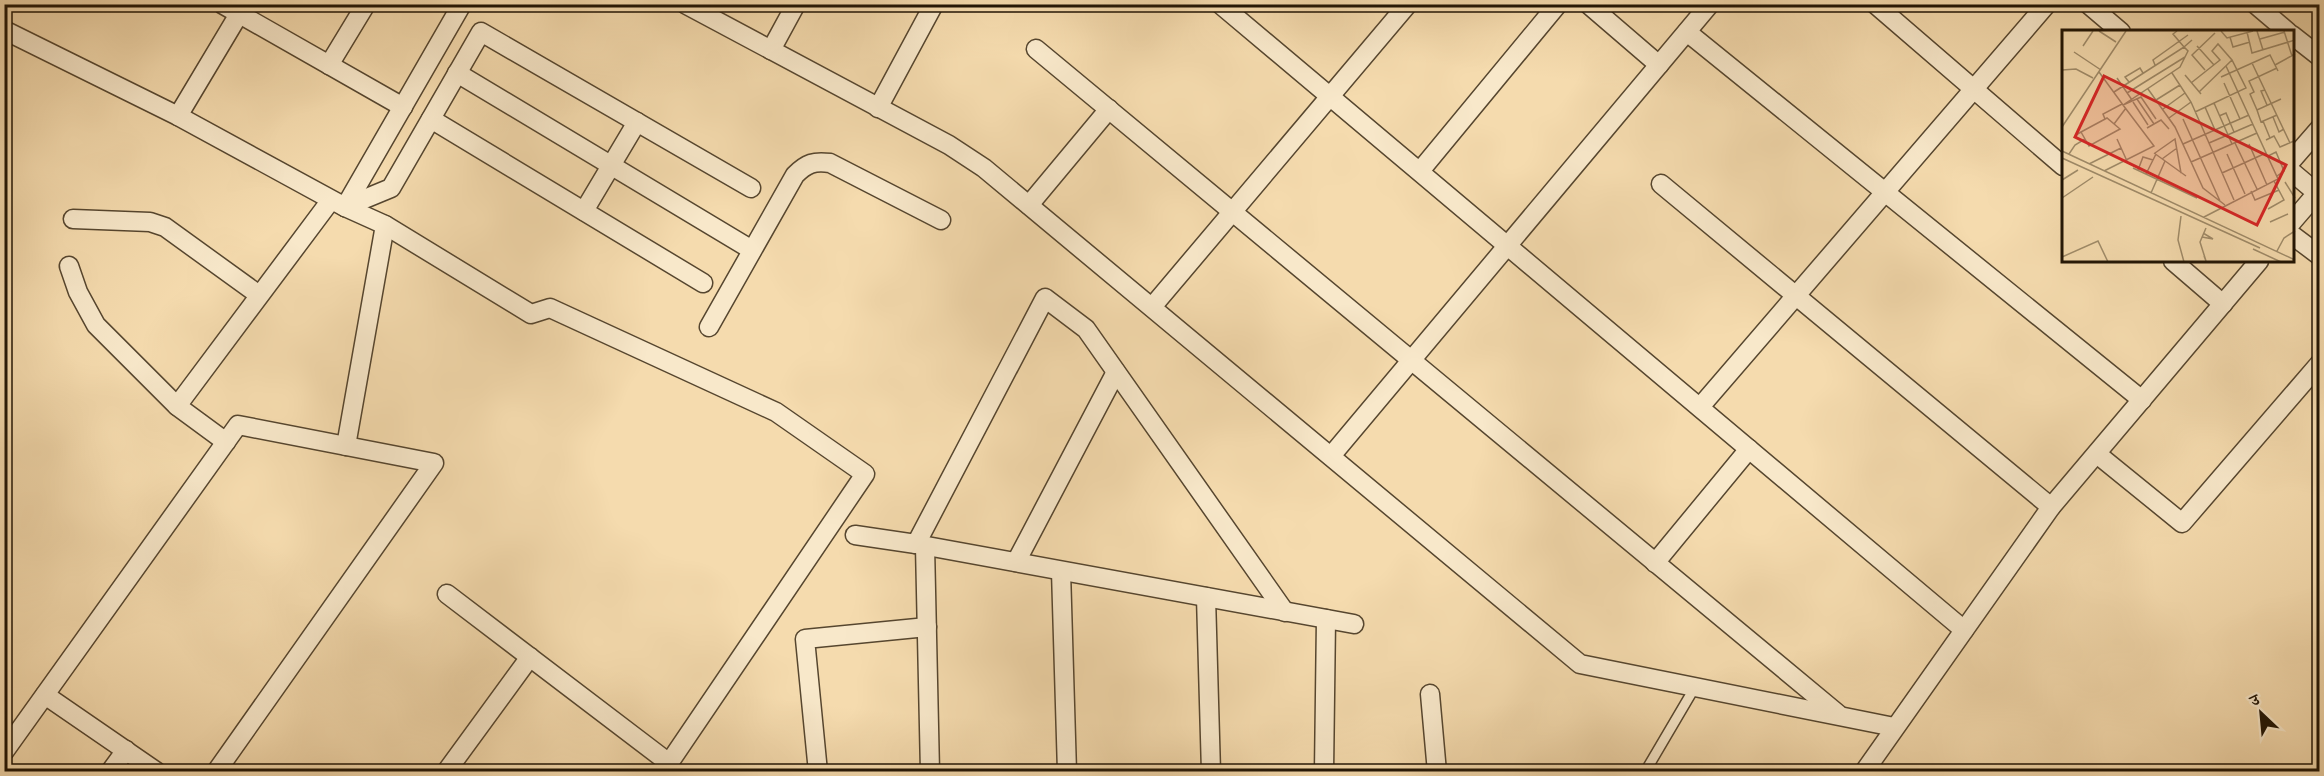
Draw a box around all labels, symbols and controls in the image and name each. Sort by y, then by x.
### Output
inset map [2062,30,2294,262]
north arrow [2231,683,2291,743]
text: उ [2245,686,2265,713]

